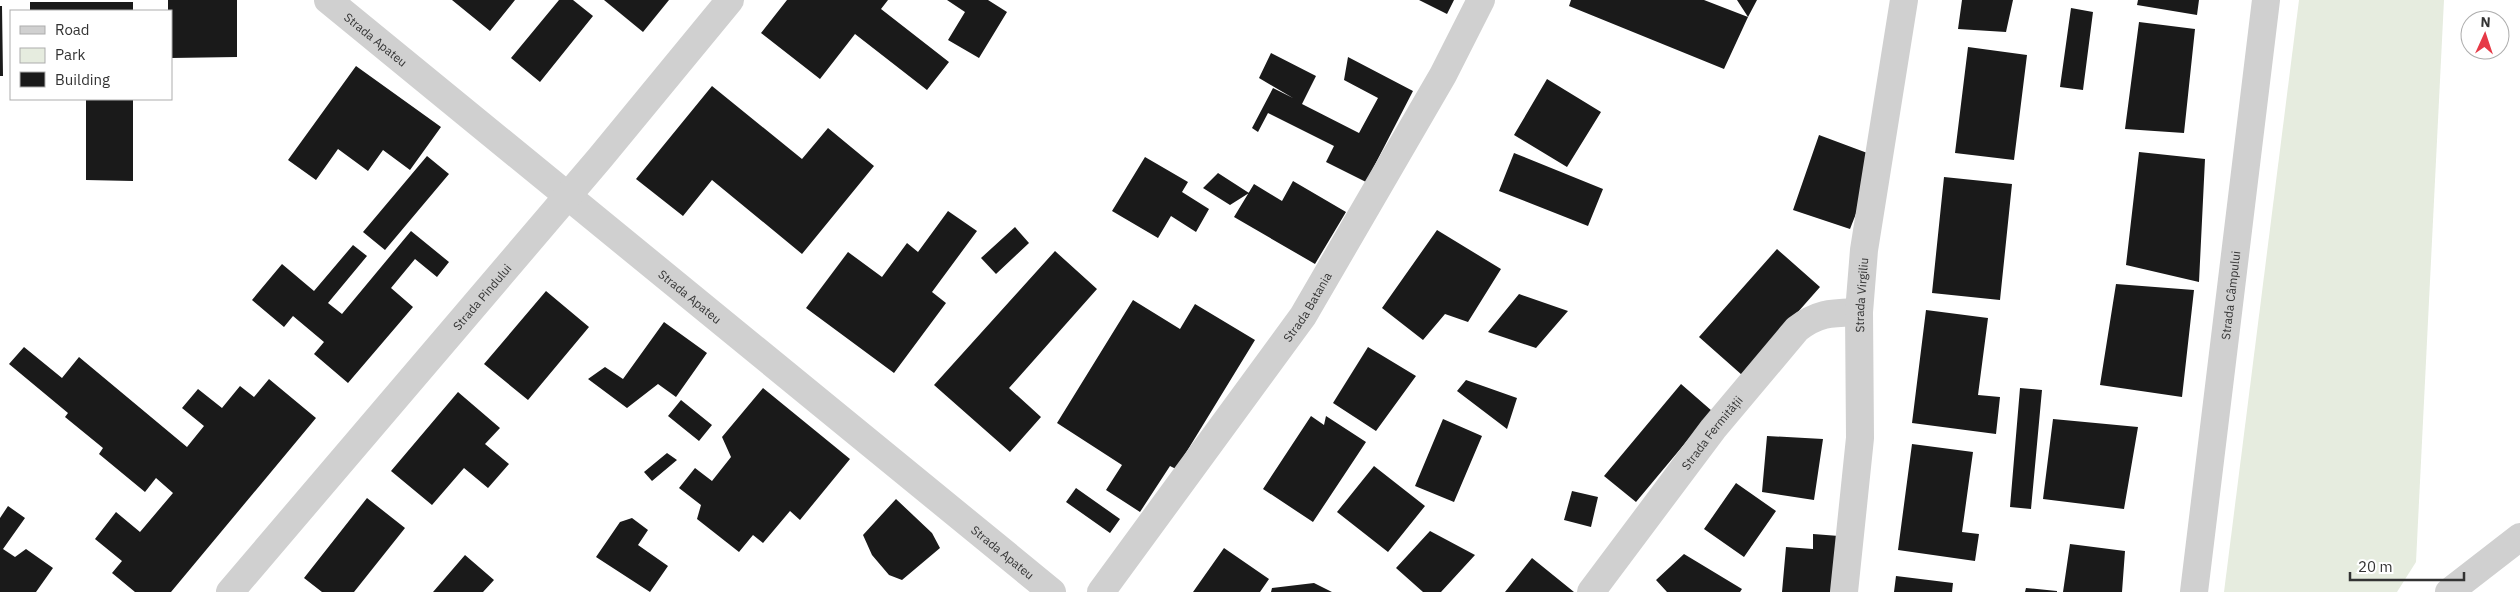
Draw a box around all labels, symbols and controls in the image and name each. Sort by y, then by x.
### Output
street label: Strada Apateu [341,9,411,69]
legend [10,10,172,100]
north arrow [2460,10,2510,60]
text: N [2480,13,2491,31]
text: Road [55,20,90,39]
text: Park [55,45,85,64]
text: Building [55,70,110,89]
street label: Strada Câmpului [2217,250,2243,341]
street label: Strada Virgiliu [1851,257,1871,332]
street label: Strada Pindului [449,261,514,333]
street label: Strada Apateu [656,266,725,326]
street label: Strada Batania [1279,269,1335,344]
street label: Strada Fermității [1678,392,1745,472]
street label: Strada Apateu [969,522,1038,582]
scale bar [2350,550,2464,582]
text: 20 m [2358,557,2393,576]

